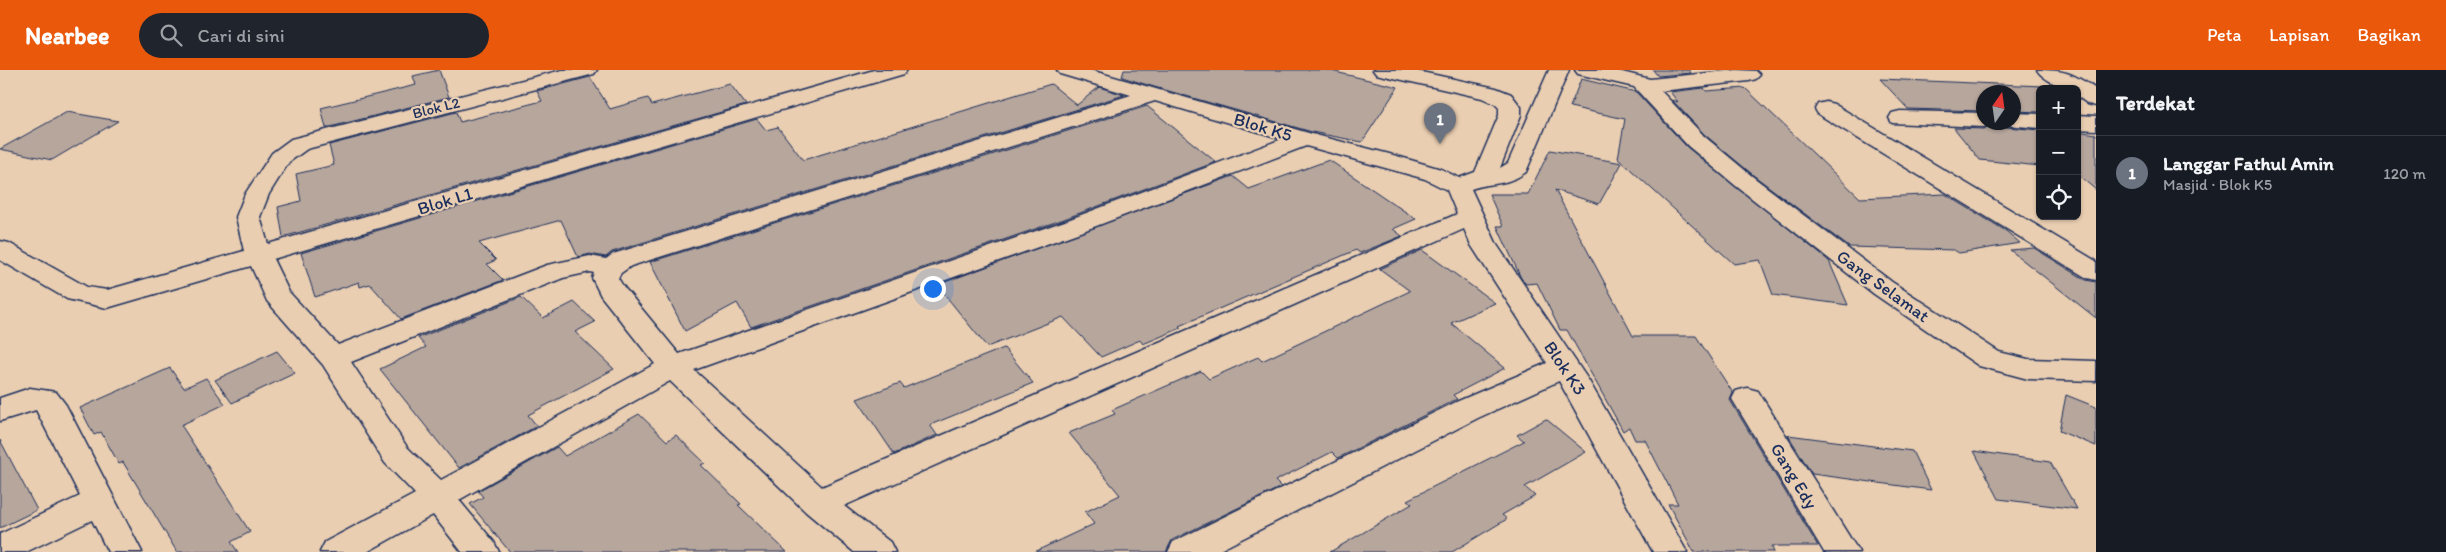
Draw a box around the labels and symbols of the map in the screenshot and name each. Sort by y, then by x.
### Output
north arrow [1976,85,2021,130]
street label: Blok L2 [410,93,462,123]
pin: 1 [1424,103,1456,144]
street label: Blok K5 [1231,108,1295,146]
street label: Blok L1 [415,182,475,220]
street label: Gang Selamat [1832,245,1934,327]
your location [920,276,946,302]
street label: Blok K3 [1539,337,1591,399]
street label: Gang Edy [1766,439,1823,514]

